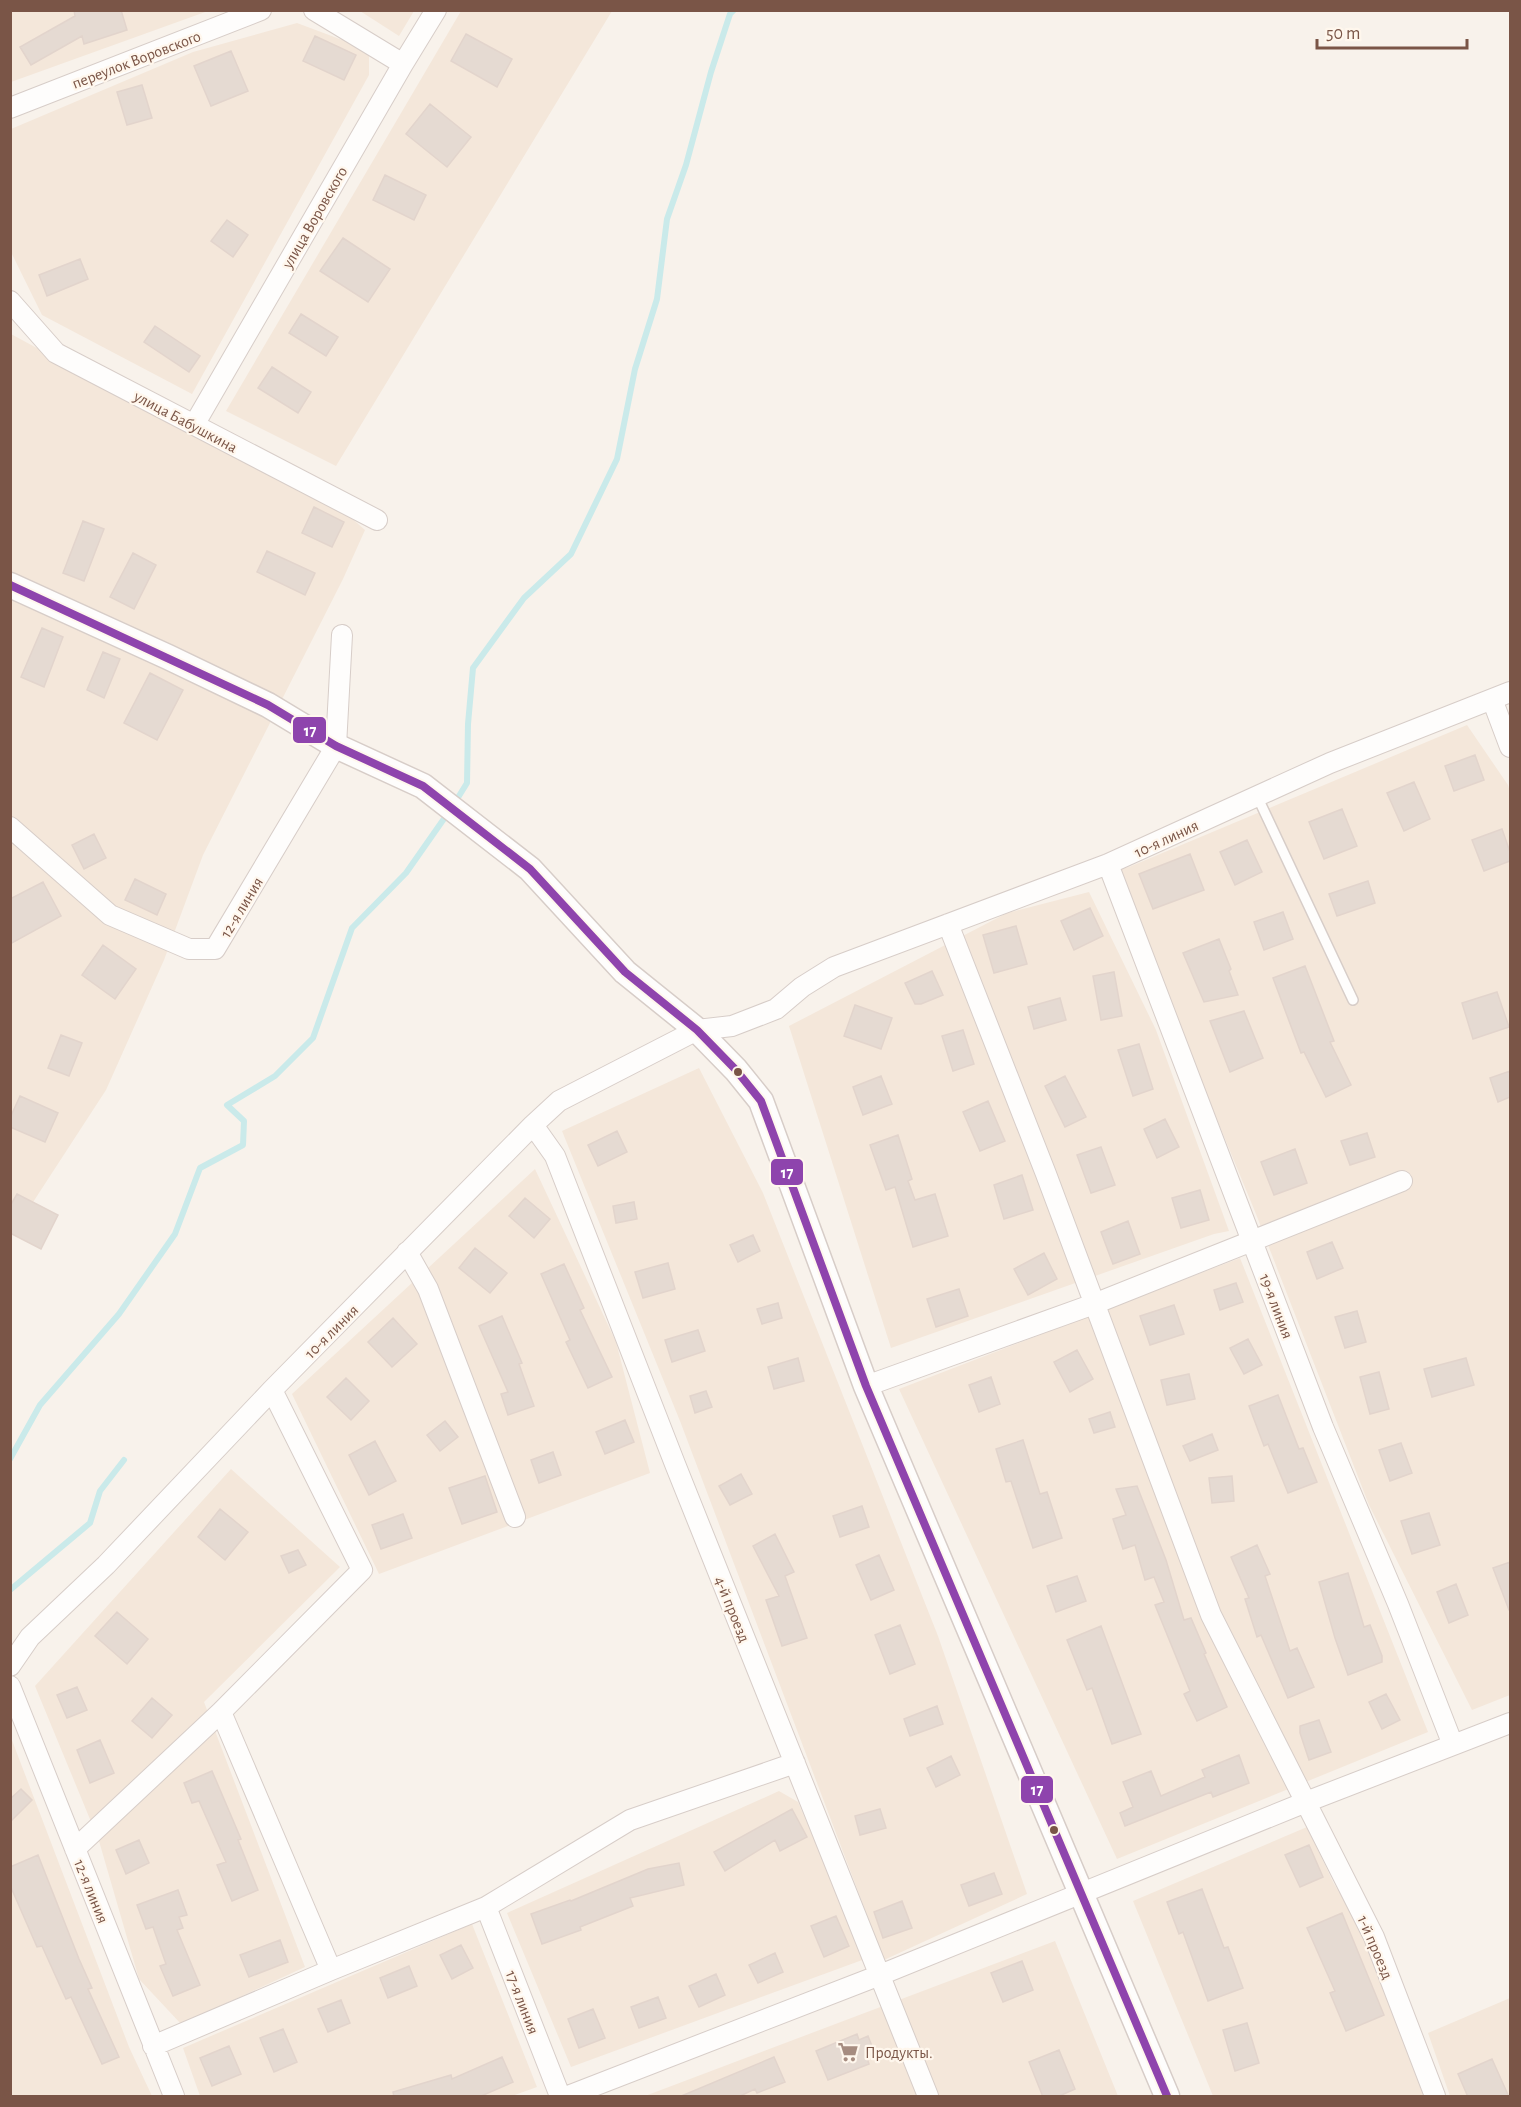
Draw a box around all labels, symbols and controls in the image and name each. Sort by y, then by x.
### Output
scale bar [1317,12,1467,50]
text: 50 m [1326,25,1360,43]
street label: переулок Воровского [70,28,203,93]
street label: улица Воровского [279,164,351,272]
street label: улица Бабушкина [130,388,240,457]
line badge: 17 [292,716,327,744]
text: 17 [304,723,316,739]
street label: 10-я линия [1132,817,1201,861]
street label: 12-я линия [218,874,266,941]
unlabelled marker [732,1066,744,1078]
line badge: 17 [770,1158,804,1186]
text: 17 [781,1165,793,1181]
street label: 19-я линия [1256,1272,1296,1341]
street label: 10-я линия [302,1302,362,1362]
street label: 4-й проезд [712,1574,753,1645]
line badge: 17 [1020,1775,1054,1804]
text: 17 [1031,1782,1043,1798]
unlabelled marker [1048,1824,1060,1836]
street label: 12-я линия [71,1857,111,1926]
street label: 1-й проезд [1355,1913,1396,1982]
street label: 17-я линия [503,1968,542,2036]
supermarket icon: Продукты. [836,2040,860,2064]
place label: Продукты. [865,2045,933,2062]

